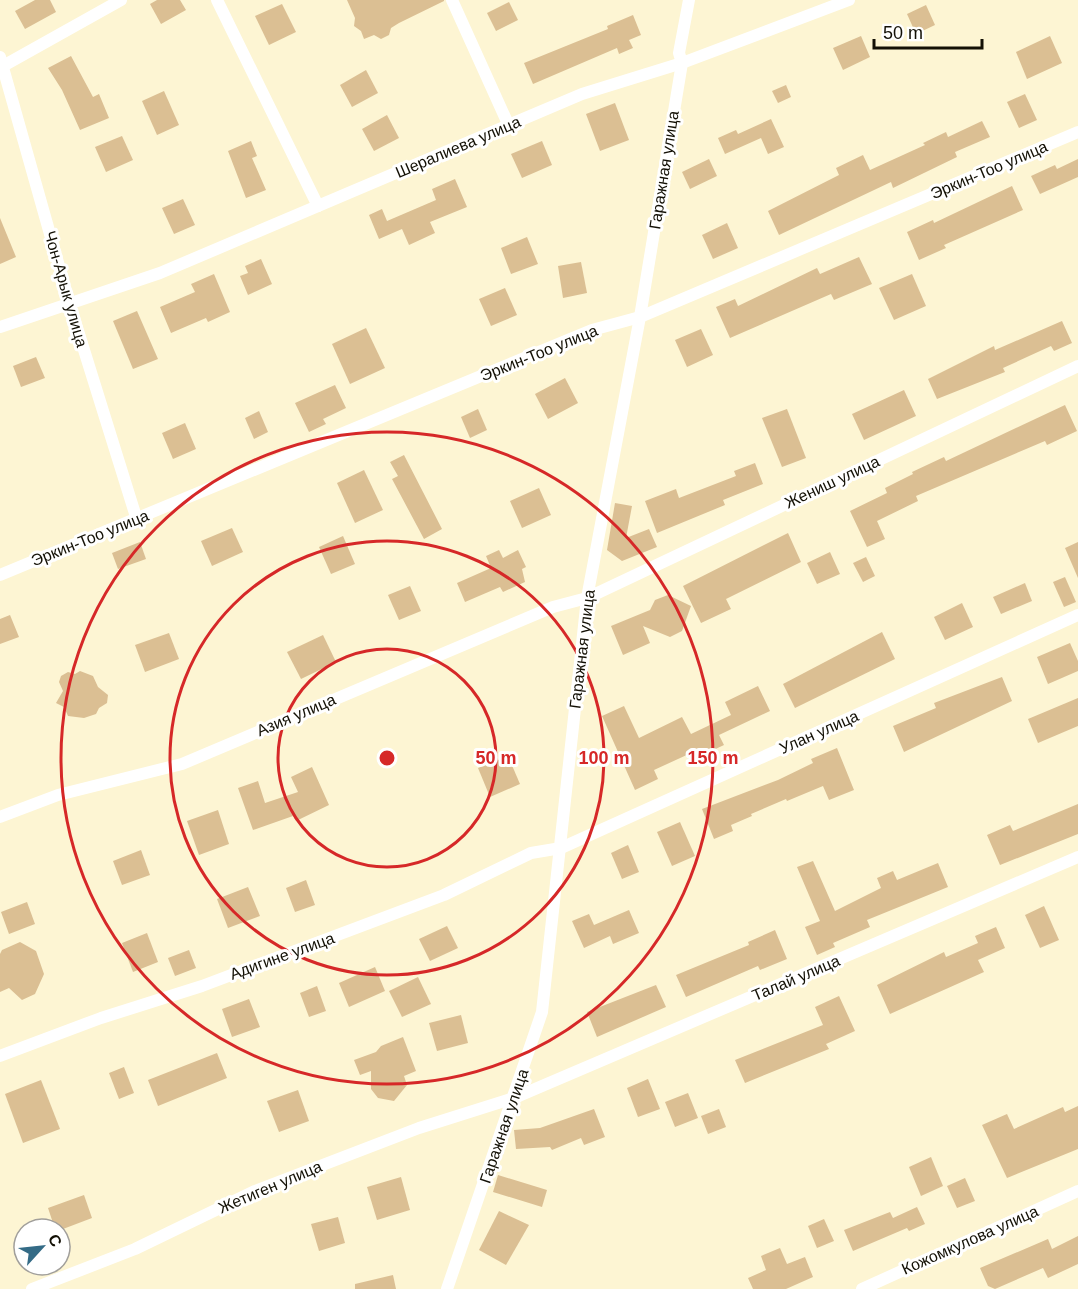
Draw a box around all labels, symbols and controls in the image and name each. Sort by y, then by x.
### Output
scale bar [874,12,982,50]
text: 50 m [883,23,923,43]
street label: Гаражная улица [646,109,682,231]
street label: Шералиева улица [393,113,523,181]
street label: Эркин-Тоо улица [928,138,1050,202]
street label: Чон-Арык улица [41,229,91,349]
street label: Эркин-Тоо улица [478,322,600,384]
street label: Жениш улица [782,453,882,511]
street label: Эркин-Тоо улица [29,507,151,569]
street label: Гаражная улица [566,588,598,710]
street label: Азия улица [254,691,338,739]
street label: Улан улица [777,707,861,757]
centre of rings [377,748,397,768]
text: 50 m [475,748,517,768]
text: 100 m [578,748,630,768]
text: 150 m [687,748,739,768]
street label: Адигине улица [227,929,337,983]
street label: Талай улица [750,952,842,1004]
street label: Гаражная улица [476,1066,532,1185]
street label: Жетиген улица [216,1157,324,1216]
street label: Кожомкулова улица [899,1202,1041,1278]
north arrow [12,1217,72,1277]
text: С [45,1231,65,1250]

